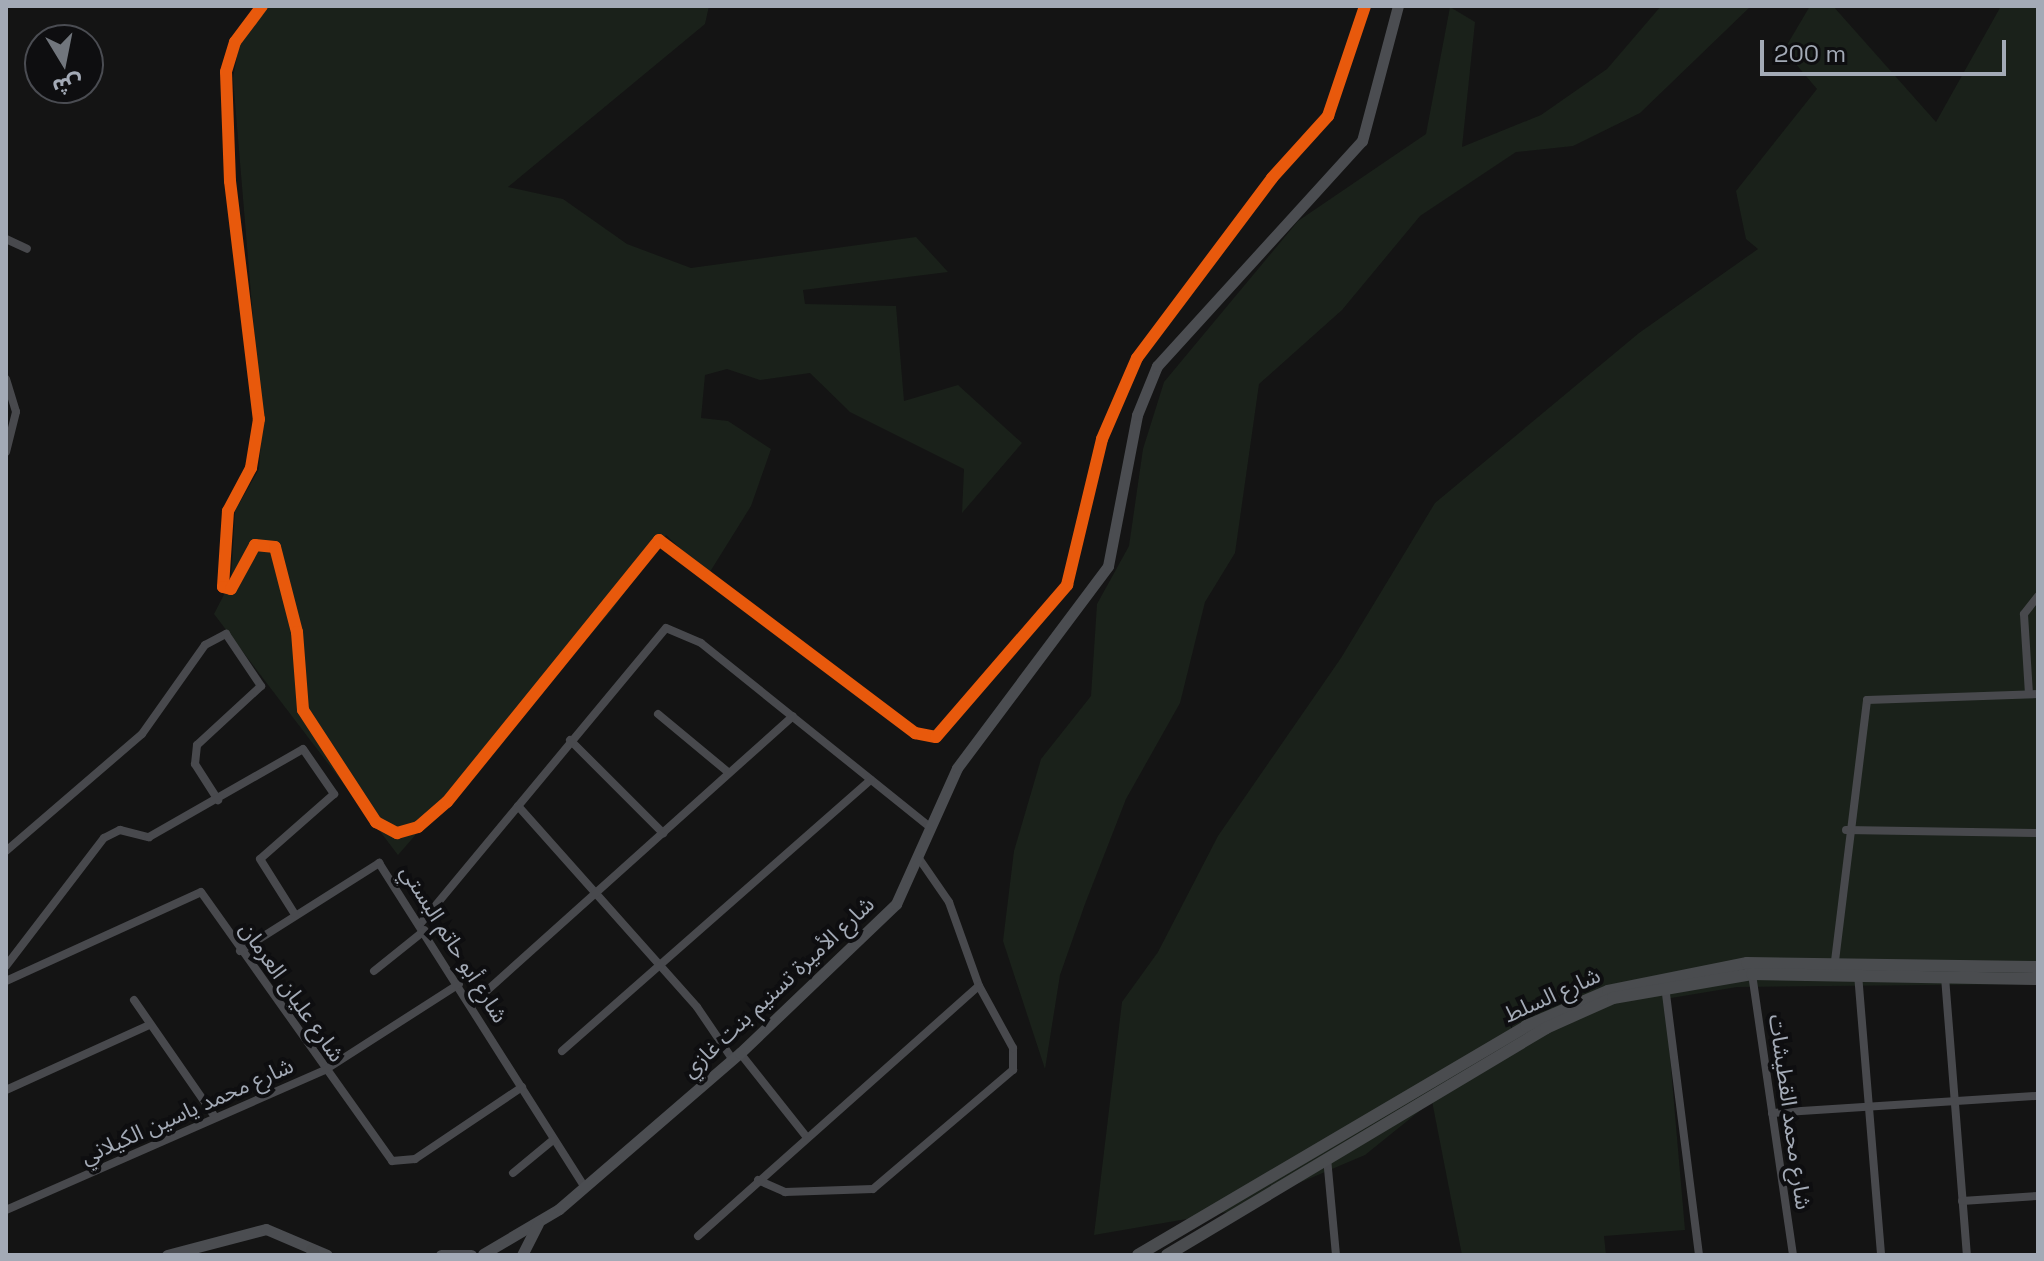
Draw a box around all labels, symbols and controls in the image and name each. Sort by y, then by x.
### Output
north arrow [24,24,104,104]
scale bar [1764,24,2010,74]
text: 200 m [1774,38,1846,69]
text: ش [51,69,85,102]
street label: شارع أبو حاتم البستي [395,860,513,1028]
street label: شارع الأميرة تسنيم بنت غازي [676,891,880,1083]
street label: شارع عليان العرمان [234,917,350,1067]
street label: شارع السلط [1500,962,1604,1028]
street label: شارع محمد القطيشات [1763,1013,1817,1211]
street label: شارع محمد ياسين الكيلاني [77,1052,297,1170]

